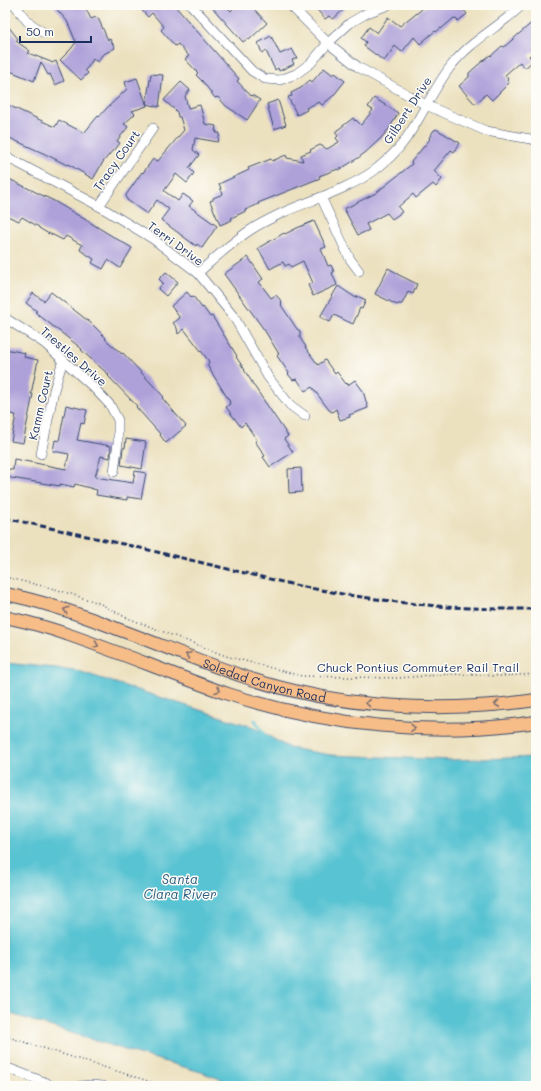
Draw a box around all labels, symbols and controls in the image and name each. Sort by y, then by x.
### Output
scale bar [20,18,91,44]
text: 50 m [26,23,54,39]
street label: Gilbert Drive [379,73,435,147]
street label: Tracy Court [89,126,143,194]
street label: Terri Drive [145,217,207,269]
street label: Trestles Drive [37,323,111,389]
street label: Kamm Court [24,368,56,442]
one-way arrow [63,606,70,615]
one-way arrow [92,640,99,648]
one-way arrow [185,652,192,660]
street label: Soledad Canyon Road [201,654,328,705]
street label: Chuck Pontius Commuter Rail Trail [317,659,519,675]
one-way arrow [214,685,221,693]
one-way arrow [365,698,371,707]
one-way arrow [494,700,500,709]
one-way arrow [410,724,416,733]
water label: Santa Clara River [143,870,217,902]

